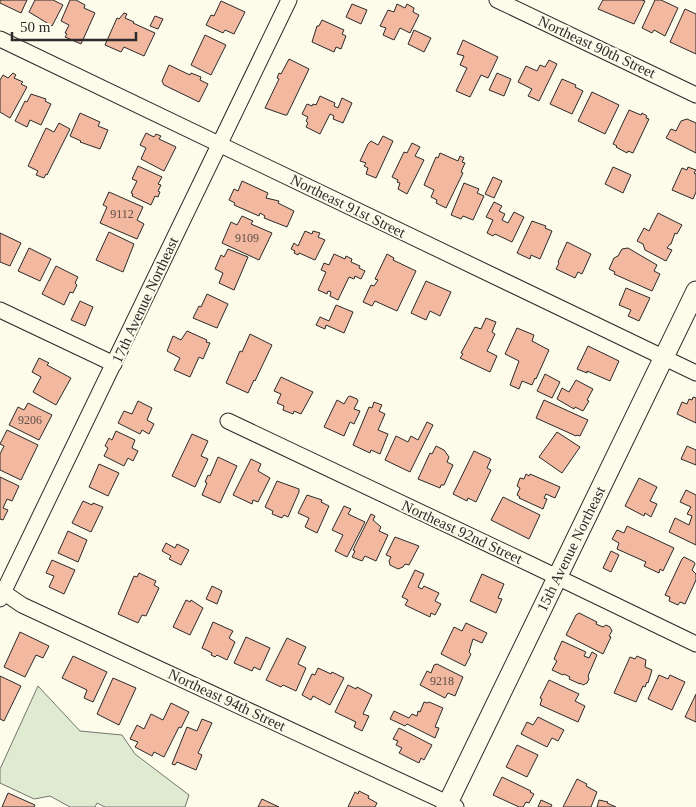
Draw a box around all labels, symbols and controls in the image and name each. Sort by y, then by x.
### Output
scale bar [12,10,136,42]
street label: Northeast 90th Street [536,13,659,82]
text: 50 m [20,19,51,35]
street label: Northeast 91st Street [288,171,409,241]
house number: 9112 [110,207,134,221]
house number: 9109 [235,231,259,245]
street label: 17th Avenue Northeast [109,234,182,366]
house number: 9206 [18,413,42,427]
street label: 15th Avenue Northeast [534,483,609,614]
street label: Northeast 92nd Street [399,497,525,567]
street label: Northeast 94th Street [166,666,289,735]
house number: 9218 [430,674,454,688]

